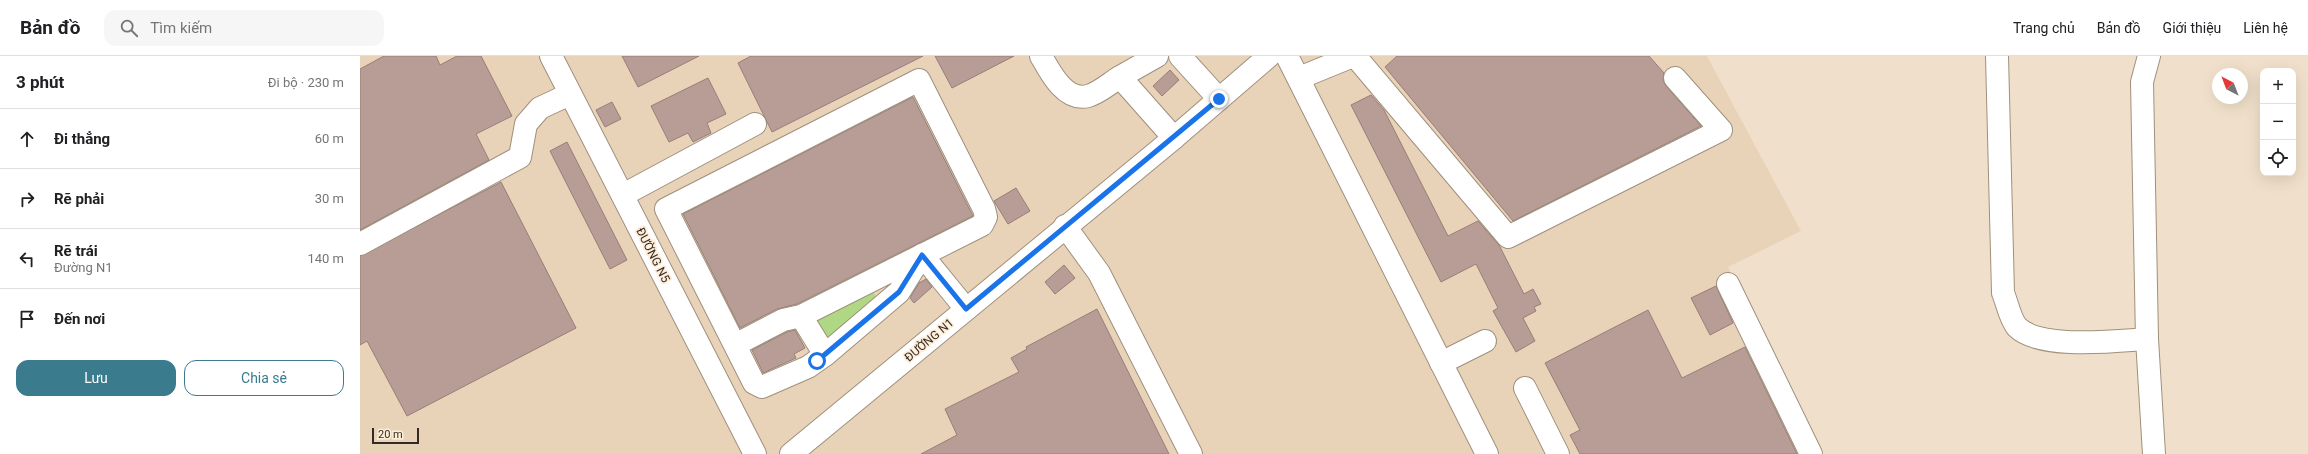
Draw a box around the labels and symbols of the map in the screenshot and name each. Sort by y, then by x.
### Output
north arrow [2212,68,2248,104]
route end [1210,90,1228,108]
street label: ĐƯỜNG N5 [633,225,674,285]
street label: ĐƯỜNG N1 [901,315,956,365]
route start [808,352,826,370]
scale bar [372,426,419,445]

